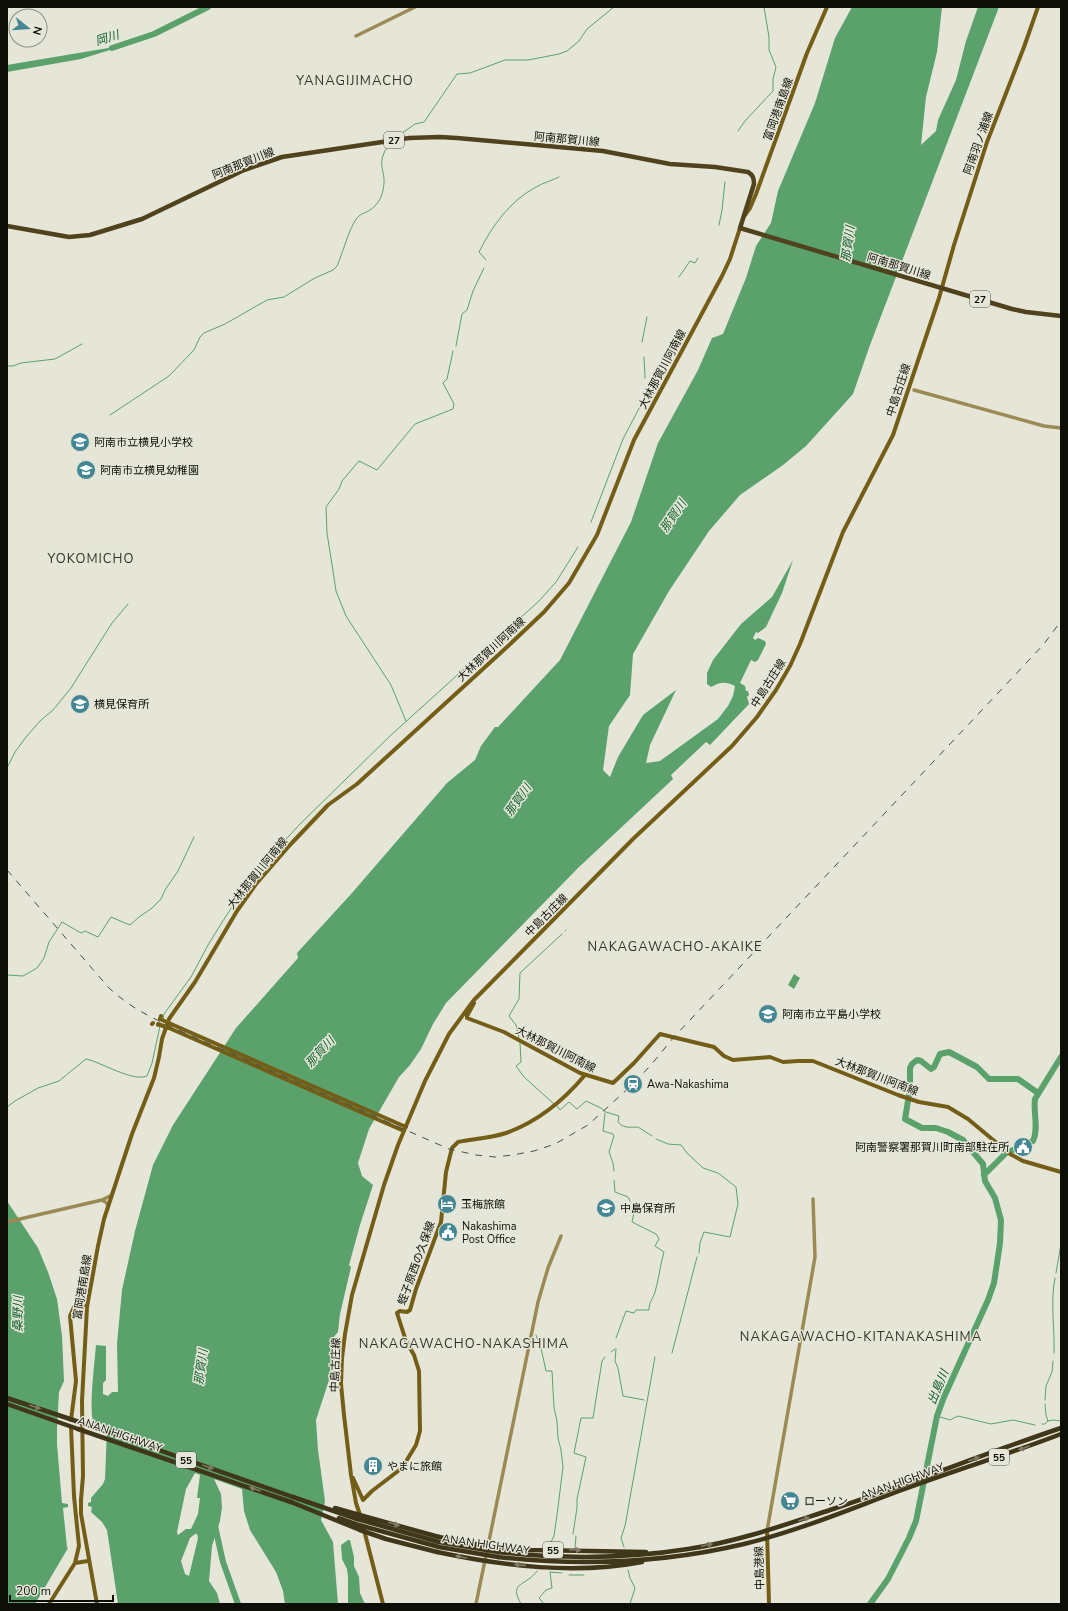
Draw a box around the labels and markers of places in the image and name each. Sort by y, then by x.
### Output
school or university icon: 阿南市立横見小学校 [69,431,91,453]
place label: 阿南市立横見小学校 [94,435,193,450]
school or university icon: 阿南市立横見幼稚園 [75,459,97,481]
place label: 阿南市立横見幼稚園 [100,463,199,478]
school or university icon: 横見保育所 [69,693,91,715]
place label: 横見保育所 [94,697,150,712]
school or university icon: 阿南市立平島小学校 [757,1003,779,1025]
place label: 阿南市立平島小学校 [782,1007,881,1022]
station icon: Awa-Nakashima [622,1073,644,1095]
place label: Awa-Nakashima [647,1077,729,1092]
public building icon: 阿南警察署那賀川町南部駐在所 [1012,1136,1034,1158]
place label: 阿南警察署那賀川町南部駐在所 [855,1140,1010,1155]
hotel icon: 玉梅旅館 [436,1193,458,1215]
place label: 玉梅旅館 [461,1197,505,1212]
school or university icon: 中島保育所 [595,1197,617,1219]
place label: 中島保育所 [620,1201,676,1216]
place label: Nakashima Post Office [462,1219,517,1247]
public building icon: Nakashima Post Office [437,1221,459,1243]
building icon: やまに旅館 [362,1455,384,1477]
place label: やまに旅館 [387,1459,442,1474]
supermarket icon: ローソン [779,1490,801,1512]
place label: ローソン [804,1494,848,1509]

